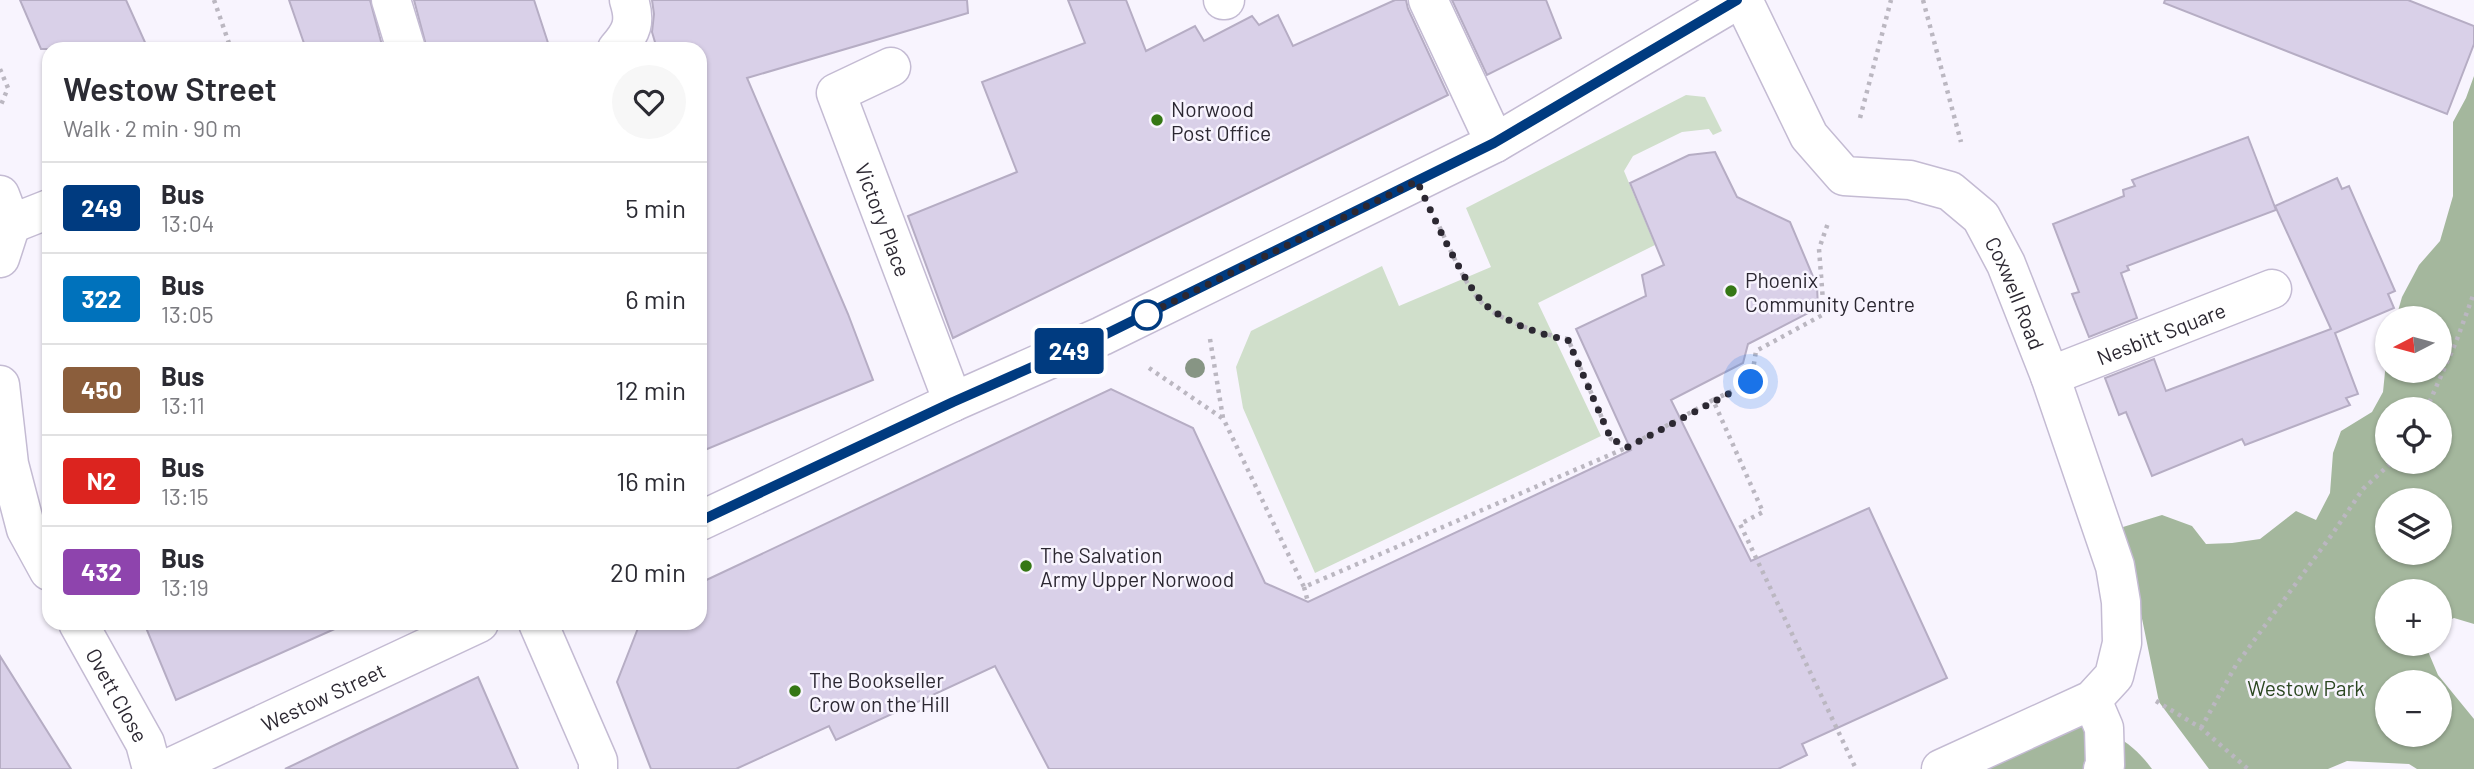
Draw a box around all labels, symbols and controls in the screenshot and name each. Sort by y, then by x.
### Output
button: heart [612,65,686,139]
text: Westow Street [63,68,277,108]
place label: Norwood Post Office [1171,96,1271,145]
marker: Norwood Post Office [1149,112,1165,128]
text: Walk · 2 min · 90 m [63,114,242,142]
street label: Victory Place [851,159,917,280]
text: Bus [161,178,204,209]
text: 5 min [625,192,686,223]
text: 249 [81,193,122,222]
text: 13:04 [161,209,214,237]
street label: Coxwell Road [1981,232,2051,353]
place label: Phoenix Community Centre [1745,267,1915,316]
text: Bus [161,269,204,300]
text: 6 min [625,283,686,314]
marker: Phoenix Community Centre [1723,283,1739,299]
text: 322 [82,284,121,313]
street label: Nesbitt Square [2093,296,2229,369]
text: 13:05 [161,300,214,328]
unlabelled marker [1132,300,1162,330]
north arrow [2375,306,2452,383]
map controls [2375,306,2452,747]
line badge: 249 [1029,328,1109,374]
text: 249 [1049,336,1089,365]
text: Bus [161,360,204,391]
your location [1733,364,1768,399]
text: 12 min [616,374,686,405]
text: 450 [81,375,122,404]
text: 13:11 [161,391,205,419]
button: locate [2375,397,2452,474]
text: Bus [161,451,204,482]
text: 16 min [616,465,686,496]
text: N2 [87,466,116,495]
text: 13:15 [161,482,209,510]
button: layers [2375,488,2452,565]
text: Bus [161,542,204,573]
place label: The Salvation Army Upper Norwood [1040,542,1234,591]
text: 20 min [610,556,686,587]
text: 432 [81,557,122,586]
marker: The Salvation Army Upper Norwood [1018,558,1034,574]
text: 13:19 [161,573,209,601]
button: + [2375,579,2452,656]
street label: Ovett Close [82,643,154,746]
street label: Westow Street [257,656,389,736]
place label: The Bookseller Crow on the Hill [809,667,950,716]
button: − [2375,670,2452,747]
park label: Westow Park [2247,675,2365,700]
marker: The Bookseller Crow on the Hill [787,683,803,699]

